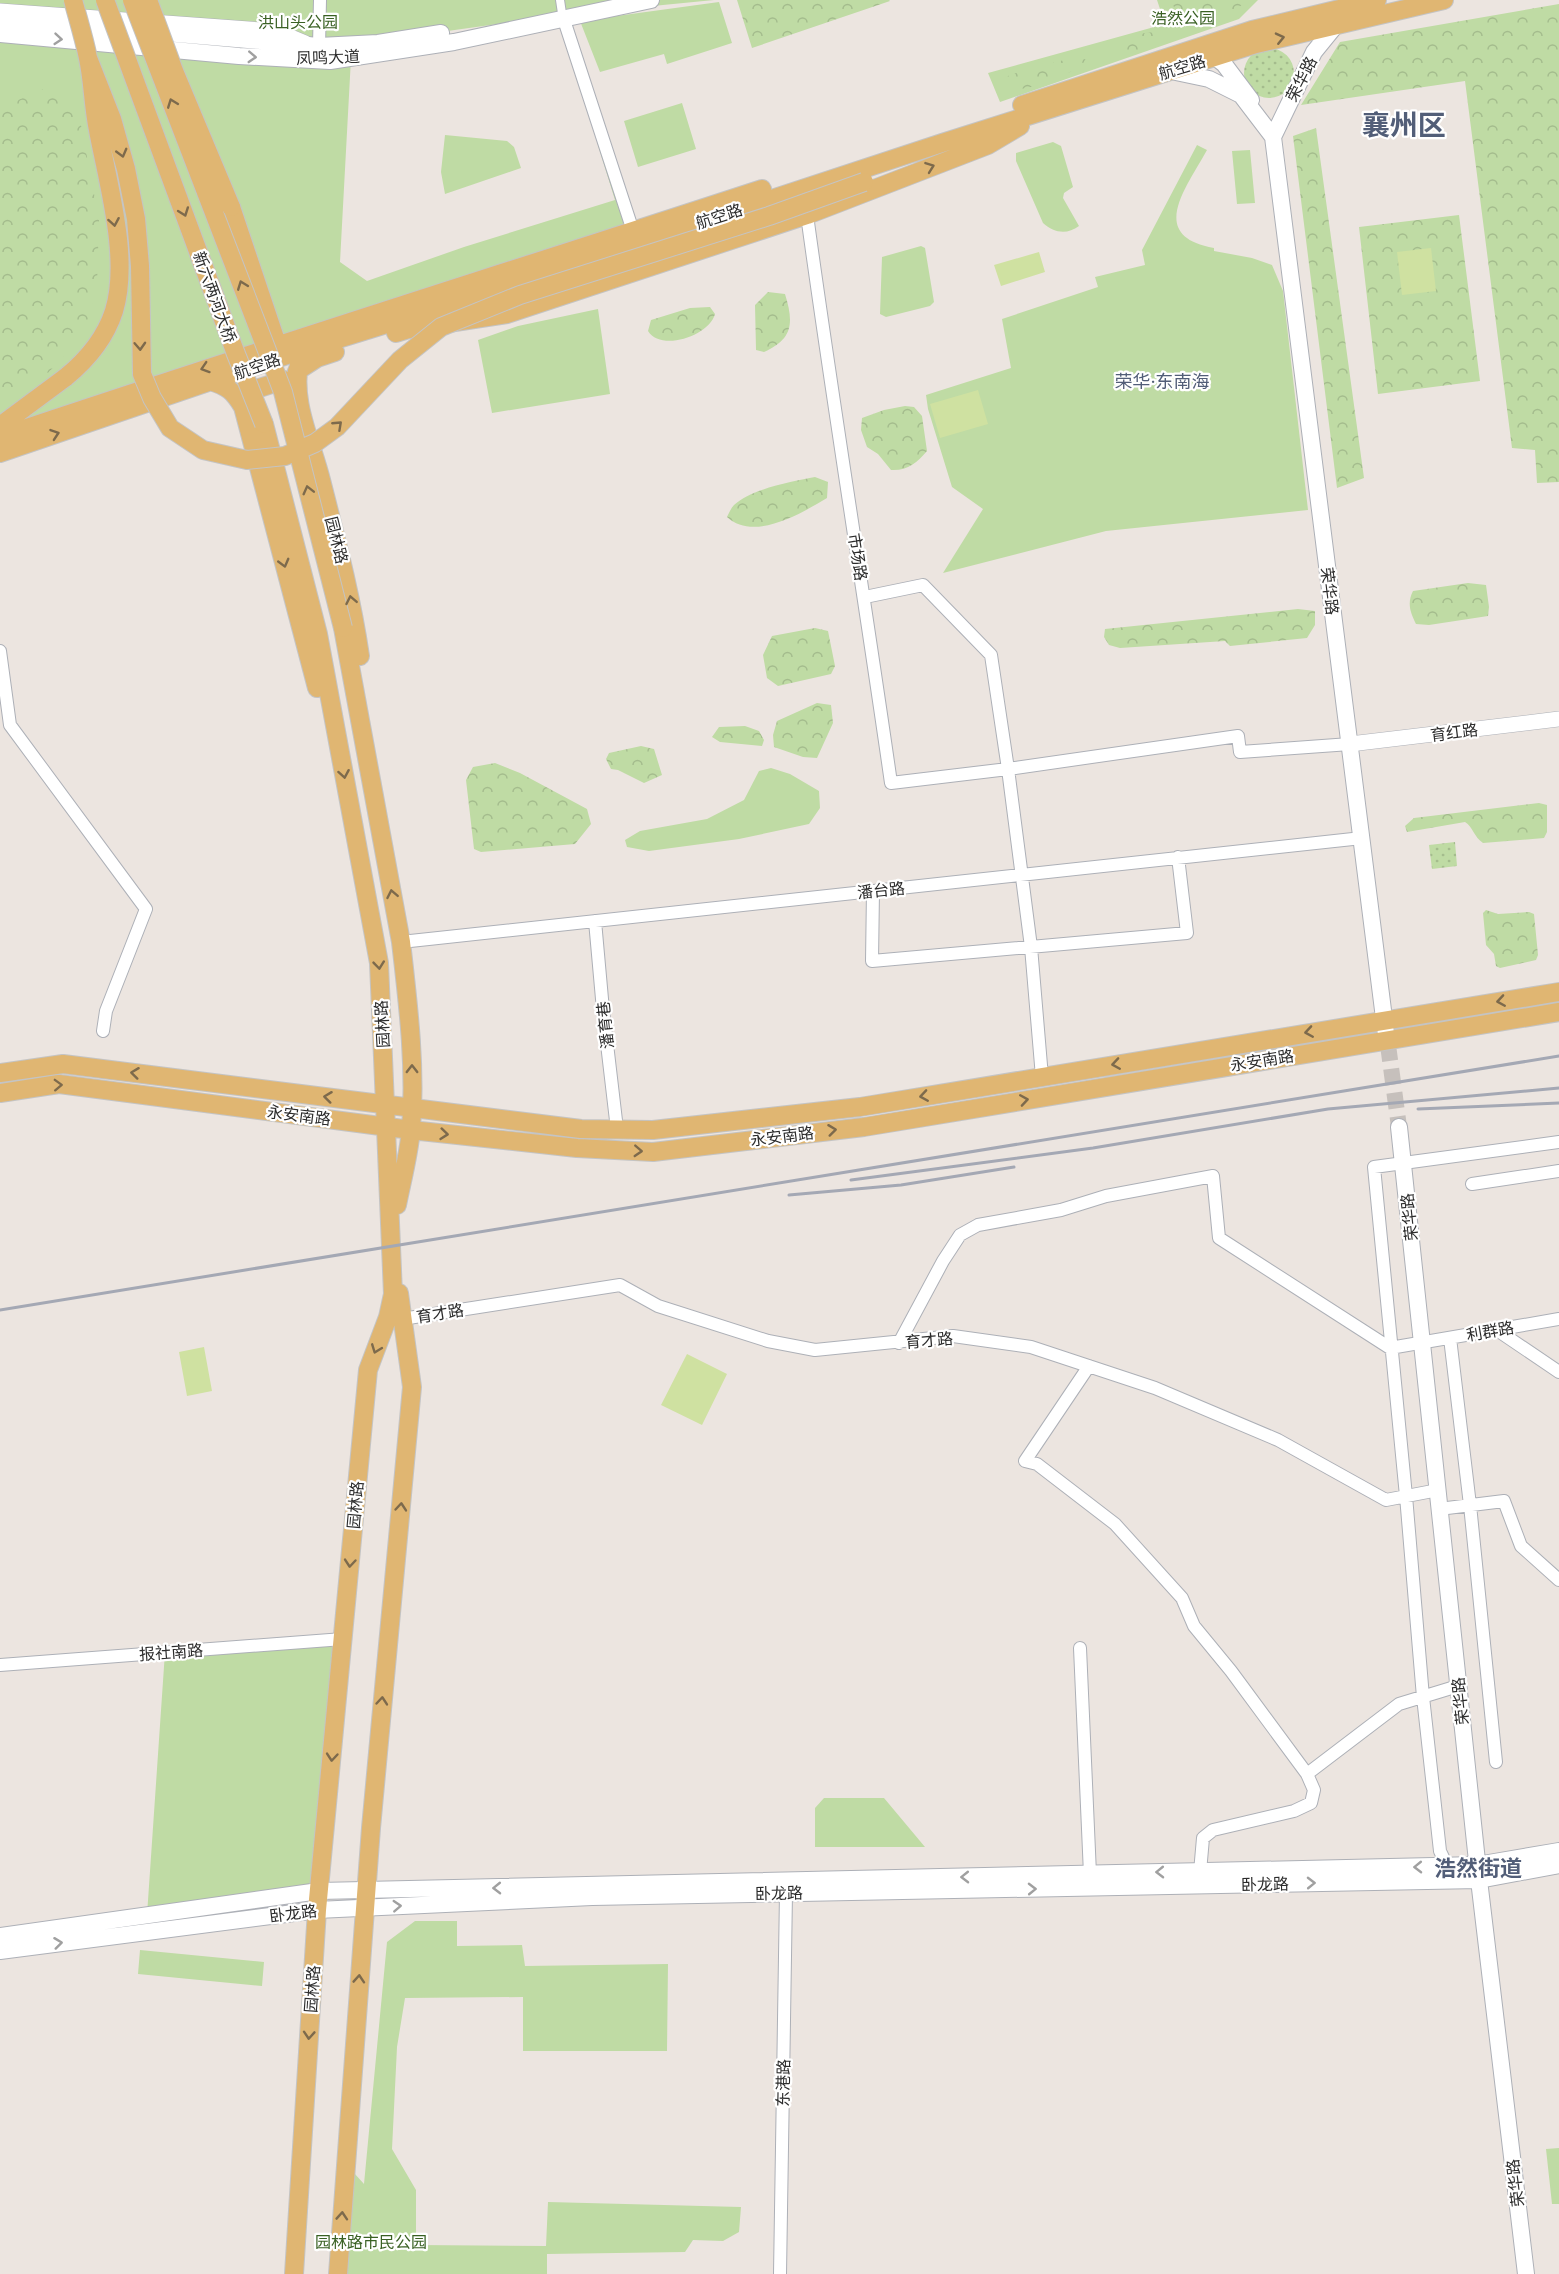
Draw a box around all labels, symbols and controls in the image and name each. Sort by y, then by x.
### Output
park label: 浩然公园 [1151,8,1215,28]
park label: 洪山头公园 [258,12,338,32]
one-way arrow [54,32,63,45]
one-way arrow [1275,33,1285,46]
street label: 凤鸣大道 [296,46,360,68]
one-way arrow [248,50,257,63]
street label: 航空路 [1156,50,1208,84]
street label: 荣华路 [1281,53,1321,105]
one-way arrow [166,98,179,109]
district label: 襄州区 [1362,108,1446,142]
one-way arrow [114,148,127,158]
one-way arrow [924,161,935,174]
street label: 航空路 [693,199,745,233]
one-way arrow [176,207,189,217]
one-way arrow [108,218,120,227]
street label: 新六两河大桥 [189,248,241,346]
one-way arrow [237,280,249,291]
one-way arrow [134,342,147,351]
street label: 航空路 [231,349,283,383]
one-way arrow [200,361,211,374]
district label: 荣华·东南海 [1114,371,1210,392]
one-way arrow [330,421,341,432]
one-way arrow [49,429,60,441]
one-way arrow [303,485,315,496]
street label: 园林路 [321,514,353,566]
street label: 市场路 [844,532,872,582]
one-way arrow [277,557,289,568]
street label: 荣华路 [1317,566,1343,616]
one-way arrow [345,595,358,605]
street label: 育红路 [1429,719,1479,745]
one-way arrow [337,768,350,778]
street label: 潘台路 [856,878,906,902]
one-way arrow [386,889,399,899]
one-way arrow [372,961,385,970]
one-way arrow [1497,995,1506,1007]
street label: 园林路 [371,1000,393,1048]
street label: 潘育巷 [593,1000,617,1050]
one-way arrow [1304,1026,1313,1038]
street label: 永安南路 [1229,1045,1295,1075]
one-way arrow [1112,1058,1121,1070]
one-way arrow [406,1064,418,1073]
one-way arrow [130,1067,140,1079]
one-way arrow [53,1079,62,1092]
one-way arrow [919,1089,929,1102]
one-way arrow [324,1091,333,1103]
one-way arrow [1019,1094,1029,1107]
street label: 永安南路 [266,1101,332,1129]
street label: 永安南路 [749,1122,815,1150]
one-way arrow [827,1125,836,1137]
one-way arrow [439,1127,448,1140]
one-way arrow [634,1145,643,1158]
street label: 荣华路 [1397,1192,1421,1242]
street label: 育才路 [415,1299,465,1327]
street label: 利群路 [1465,1317,1515,1345]
street label: 育才路 [904,1328,954,1352]
one-way arrow [370,1344,383,1354]
street label: 园林路 [343,1480,367,1530]
one-way arrow [394,1503,407,1512]
one-way arrow [344,1559,357,1568]
street label: 报社南路 [138,1640,204,1664]
street label: 荣华路 [1448,1676,1472,1726]
one-way arrow [375,1697,388,1706]
one-way arrow [326,1753,339,1762]
district label: 浩然街道 [1434,1855,1522,1881]
one-way arrow [1413,1860,1422,1873]
one-way arrow [1155,1866,1164,1879]
one-way arrow [960,1870,969,1883]
street label: 卧龙路 [1241,1874,1289,1894]
one-way arrow [1307,1877,1316,1890]
one-way arrow [492,1881,501,1894]
one-way arrow [1028,1882,1037,1895]
street label: 卧龙路 [755,1883,803,1903]
one-way arrow [392,1899,401,1912]
street label: 卧龙路 [268,1900,318,1926]
one-way arrow [53,1937,63,1950]
street label: 园林路 [300,1964,324,2014]
one-way arrow [352,1975,365,1984]
one-way arrow [303,2031,316,2040]
street label: 东港路 [773,2059,793,2107]
street label: 荣华路 [1502,2158,1528,2208]
one-way arrow [335,2211,348,2220]
park label: 园林路市民公园 [315,2232,427,2252]

